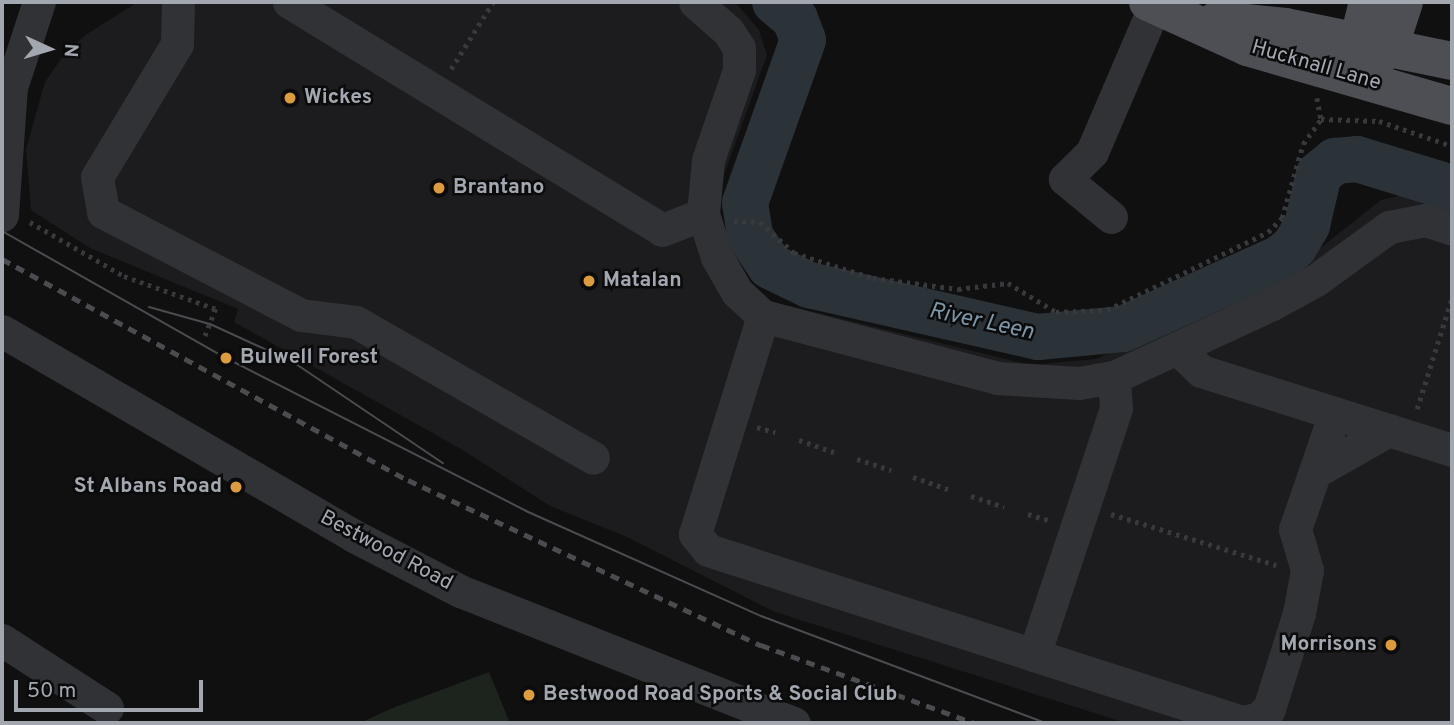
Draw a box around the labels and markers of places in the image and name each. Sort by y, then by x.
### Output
place label: Wickes [304,85,372,111]
marker: Wickes [282,90,298,106]
place label: Brantano [453,175,544,201]
marker: Brantano [431,180,447,196]
place label: Matalan [603,268,682,294]
marker: Matalan [581,273,597,289]
place label: Bulwell Forest [240,345,378,371]
marker: Bulwell Forest [218,350,234,366]
place label: St Albans Road [73,474,222,500]
marker: St Albans Road [228,479,244,495]
place label: Morrisons [1281,632,1377,658]
marker: Morrisons [1383,637,1399,653]
place label: Bestwood Road Sports & Social Club [543,682,897,708]
marker: Bestwood Road Sports & Social Club [521,687,537,703]

